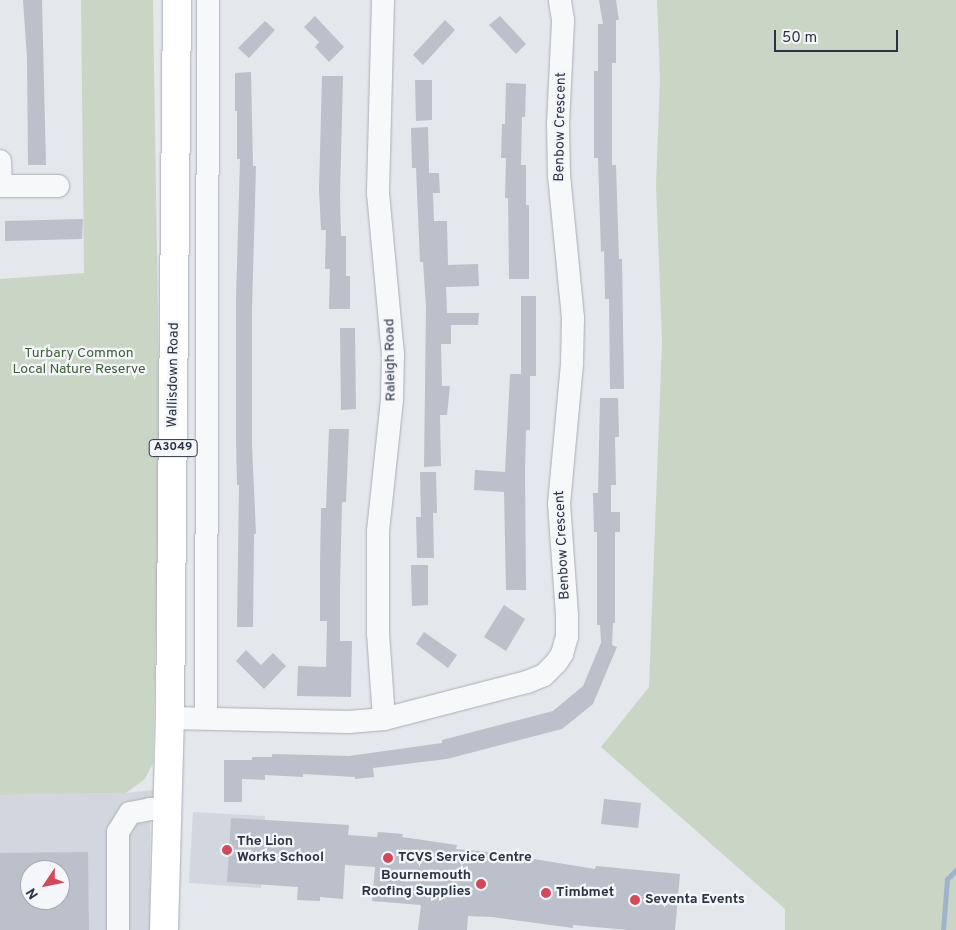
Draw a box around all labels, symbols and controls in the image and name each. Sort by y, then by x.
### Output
scale bar [776,20,900,52]
text: 50 m [782,29,817,48]
street label: Benbow Crescent [552,72,570,182]
street label: Raleigh Road [382,318,400,402]
street label: Wallisdown Road [165,322,183,428]
park label: Turbary Common Local Nature Reserve [12,346,146,378]
road number: A3049 [148,438,198,458]
street label: Benbow Crescent [552,490,574,600]
place label: The Lion Works School [237,834,324,866]
marker: The Lion Works School [221,844,233,856]
place label: TCVS Service Centre [398,850,532,866]
marker: TCVS Service Centre [382,852,394,864]
north arrow [20,860,70,910]
place label: Bournemouth Roofing Supplies [361,868,471,900]
marker: Bournemouth Roofing Supplies [475,878,487,890]
text: N [23,884,43,902]
place label: Timbmet [556,885,614,901]
marker: Timbmet [540,887,552,899]
place label: Seventa Events [645,892,745,908]
marker: Seventa Events [629,894,641,906]

